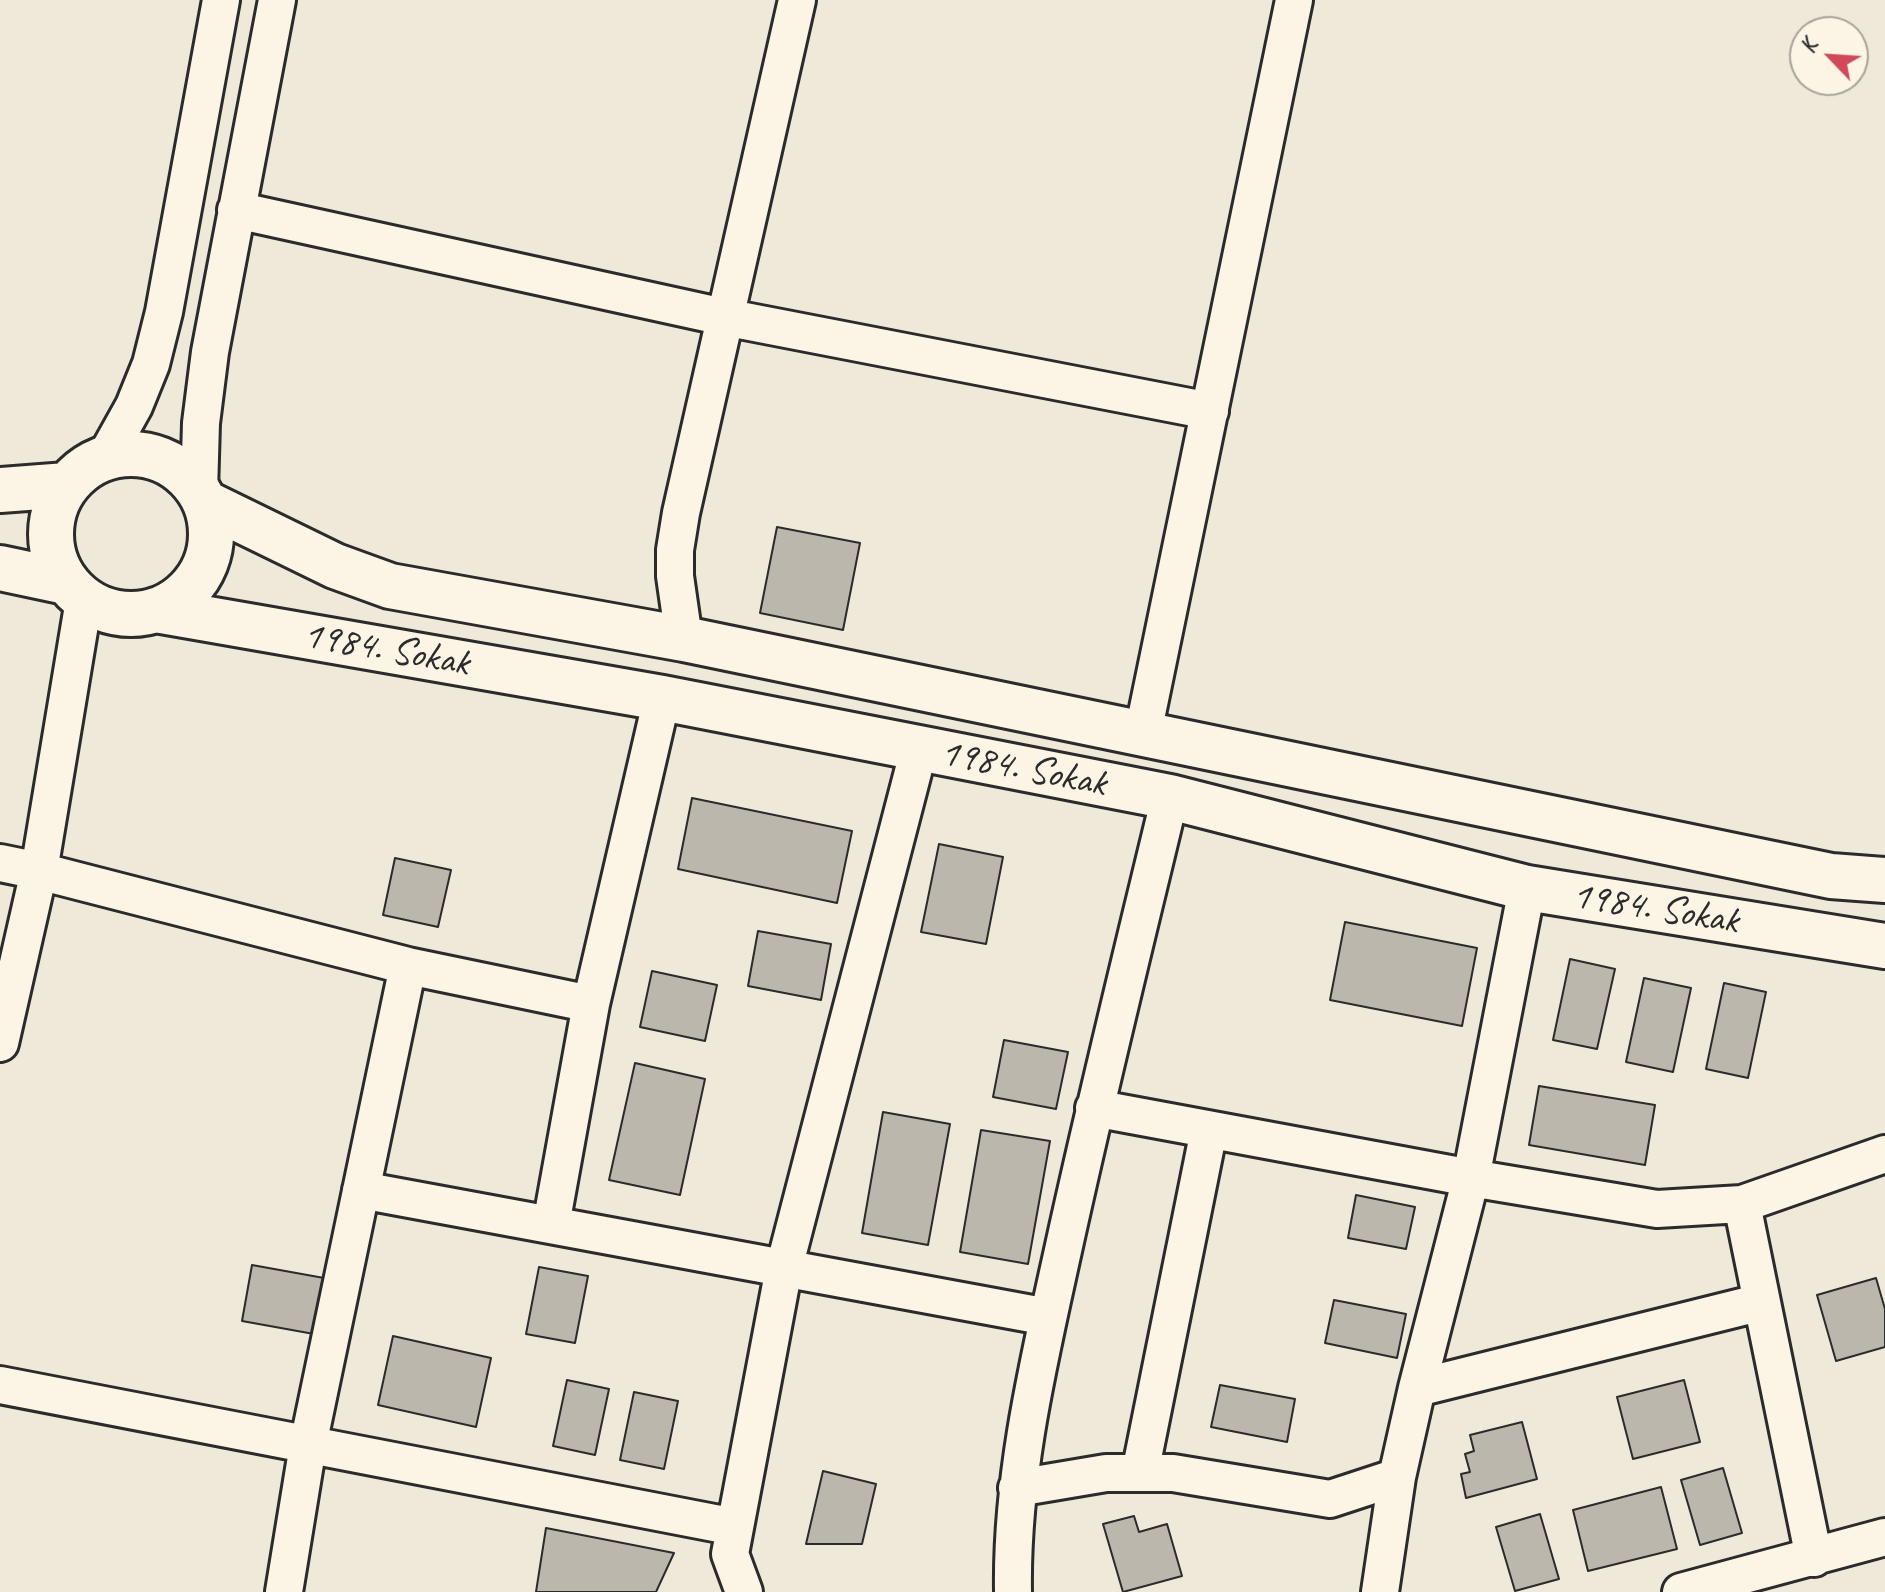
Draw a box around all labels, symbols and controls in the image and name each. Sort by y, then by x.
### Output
north arrow [1789,16,1869,96]
text: K [1794,36,1824,58]
street label: 1984. Sokak [299,612,473,688]
street label: 1984. Sokak [936,729,1110,809]
street label: 1984. Sokak [1568,872,1742,946]

